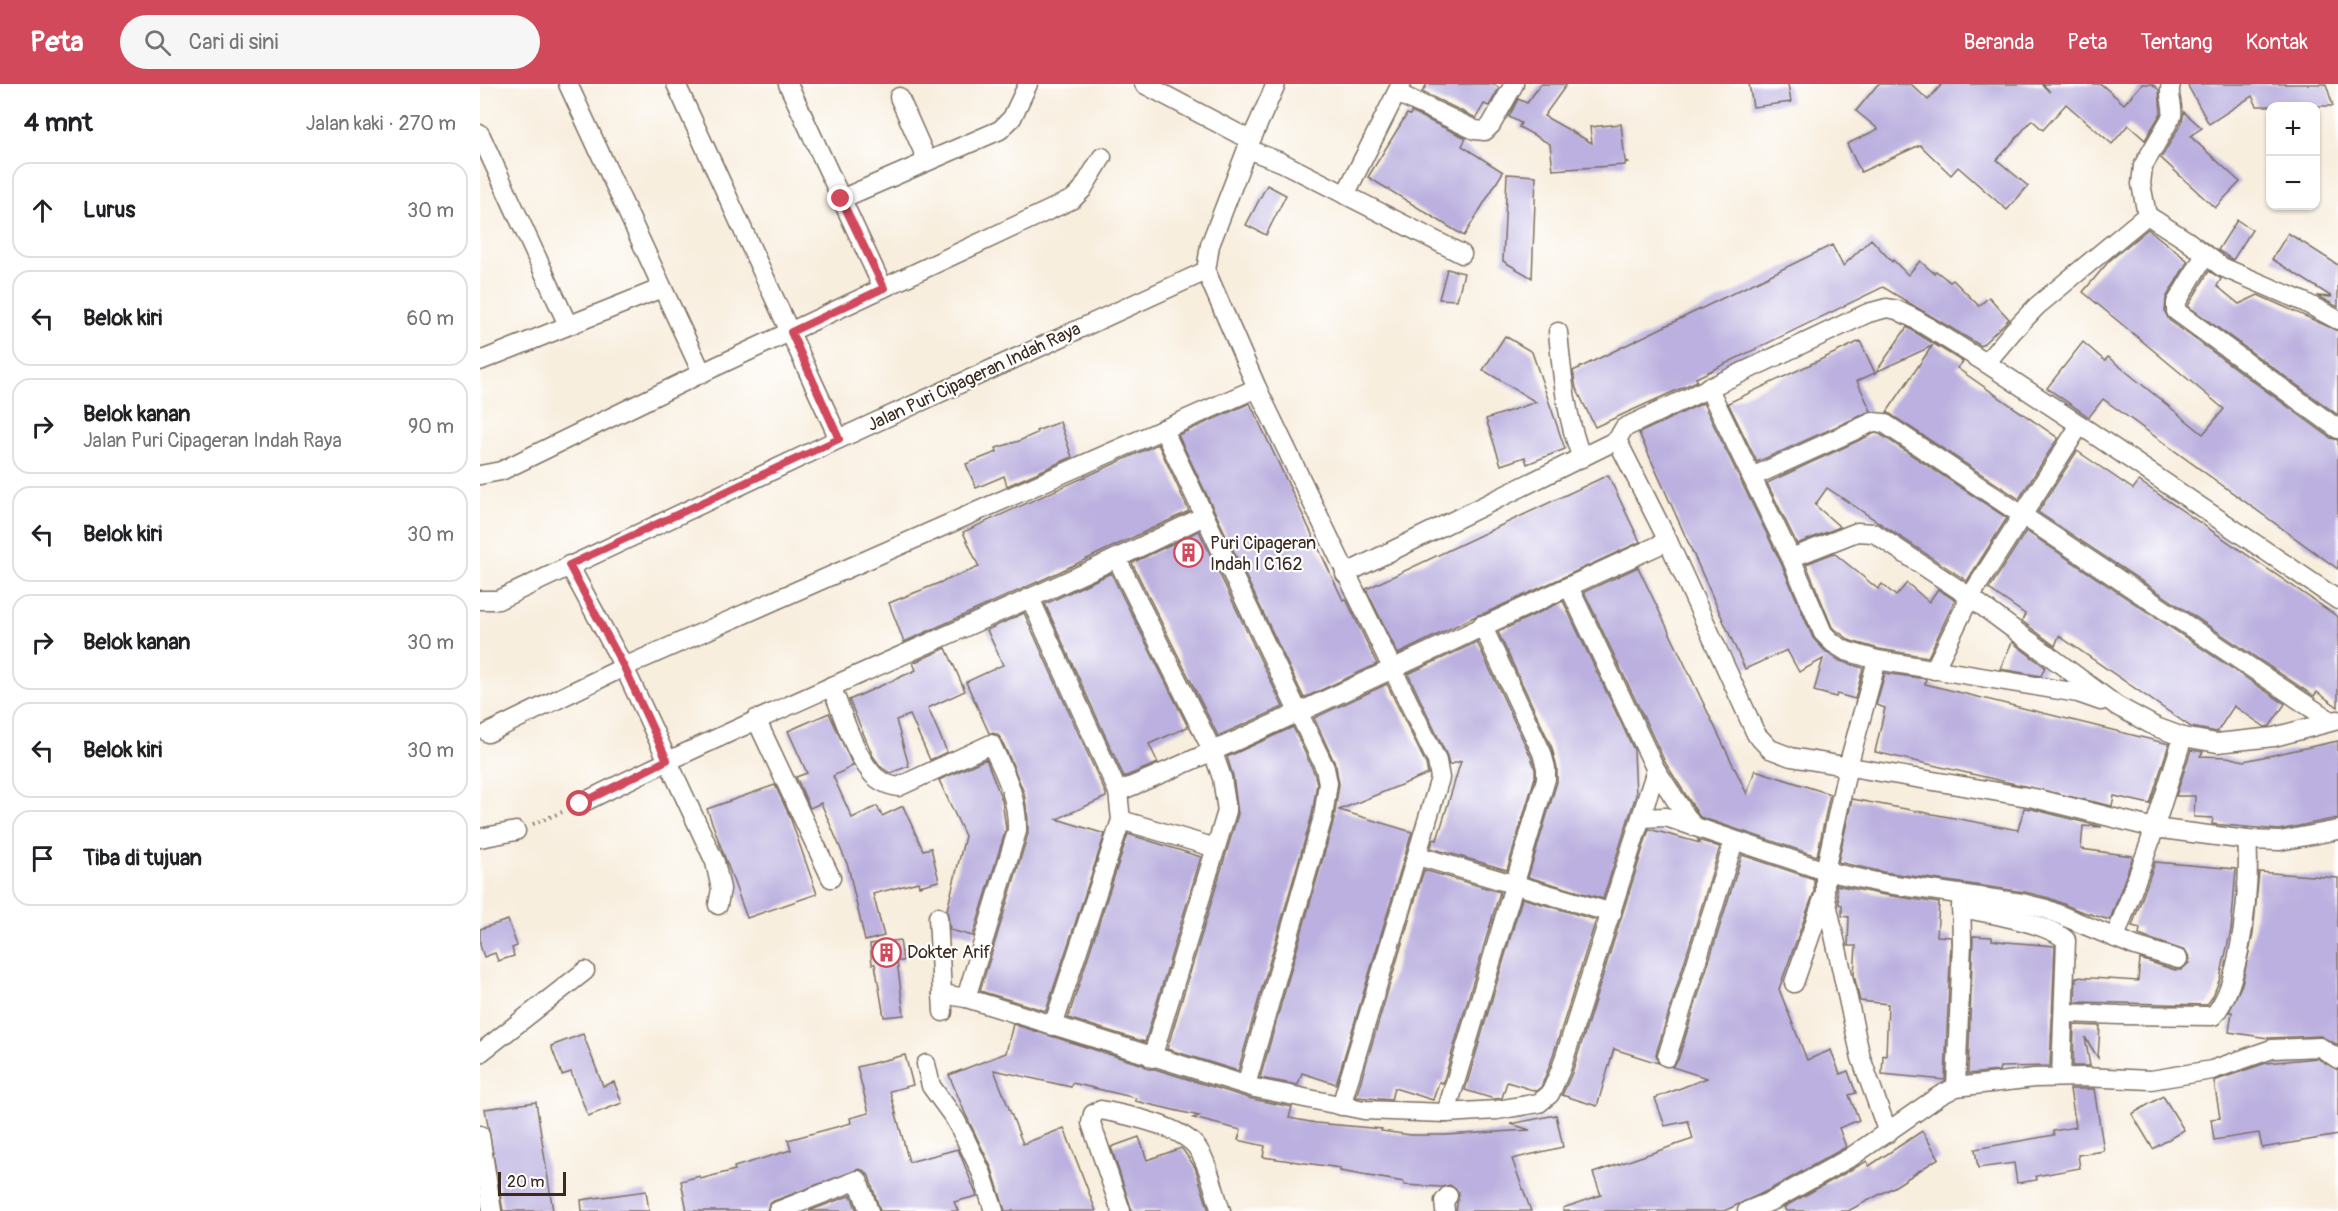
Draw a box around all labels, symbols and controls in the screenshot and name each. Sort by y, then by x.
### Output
search box [120,15,540,69]
text: Peta [30,25,84,60]
icon: search [141,26,174,59]
text: Cari di sini [189,28,278,56]
text: Beranda [1964,29,2034,56]
text: Peta [2067,29,2108,56]
text: Tentang [2141,29,2213,56]
text: Kontak [2246,29,2308,56]
map controls [2266,102,2320,210]
button: + [2266,102,2320,156]
text: 4 mnt [24,107,93,139]
text: Jalan kaki · 270 m [306,111,456,136]
button: − [2266,156,2320,210]
route end [827,185,853,211]
icon: ahead [26,194,59,227]
text: Lurus [83,196,135,224]
text: 30 m [407,198,454,223]
icon: left [26,302,59,335]
text: Belok kiri [83,304,162,332]
text: 60 m [407,306,454,331]
street label: Jalan Puri Cipageran Indah Raya [864,317,1084,437]
text: Belok kanan [83,400,191,428]
icon: right [26,410,59,443]
text: 90 m [408,414,454,439]
text: Jalan Puri Cipageran Indah Raya [83,428,342,453]
icon: left [26,518,59,551]
text: Belok kiri [83,520,162,548]
text: 30 m [407,522,454,547]
place label: Puri Cipageran Indah I C162 [1210,532,1316,576]
building icon: Puri Cipageran Indah I C162 [1173,537,1205,569]
icon: right [26,626,59,659]
text: Belok kanan [83,628,191,656]
text: 30 m [407,630,454,655]
icon: left [26,734,59,767]
text: Belok kiri [83,736,162,764]
text: 30 m [407,738,454,763]
route start [566,790,592,816]
icon: arrive [26,842,59,875]
text: Tiba di tujuan [83,844,202,872]
building icon: Dokter Arif [870,936,902,968]
place label: Dokter Arif [907,941,991,964]
scale bar [498,1169,566,1196]
text: 20 m [507,1172,545,1192]

